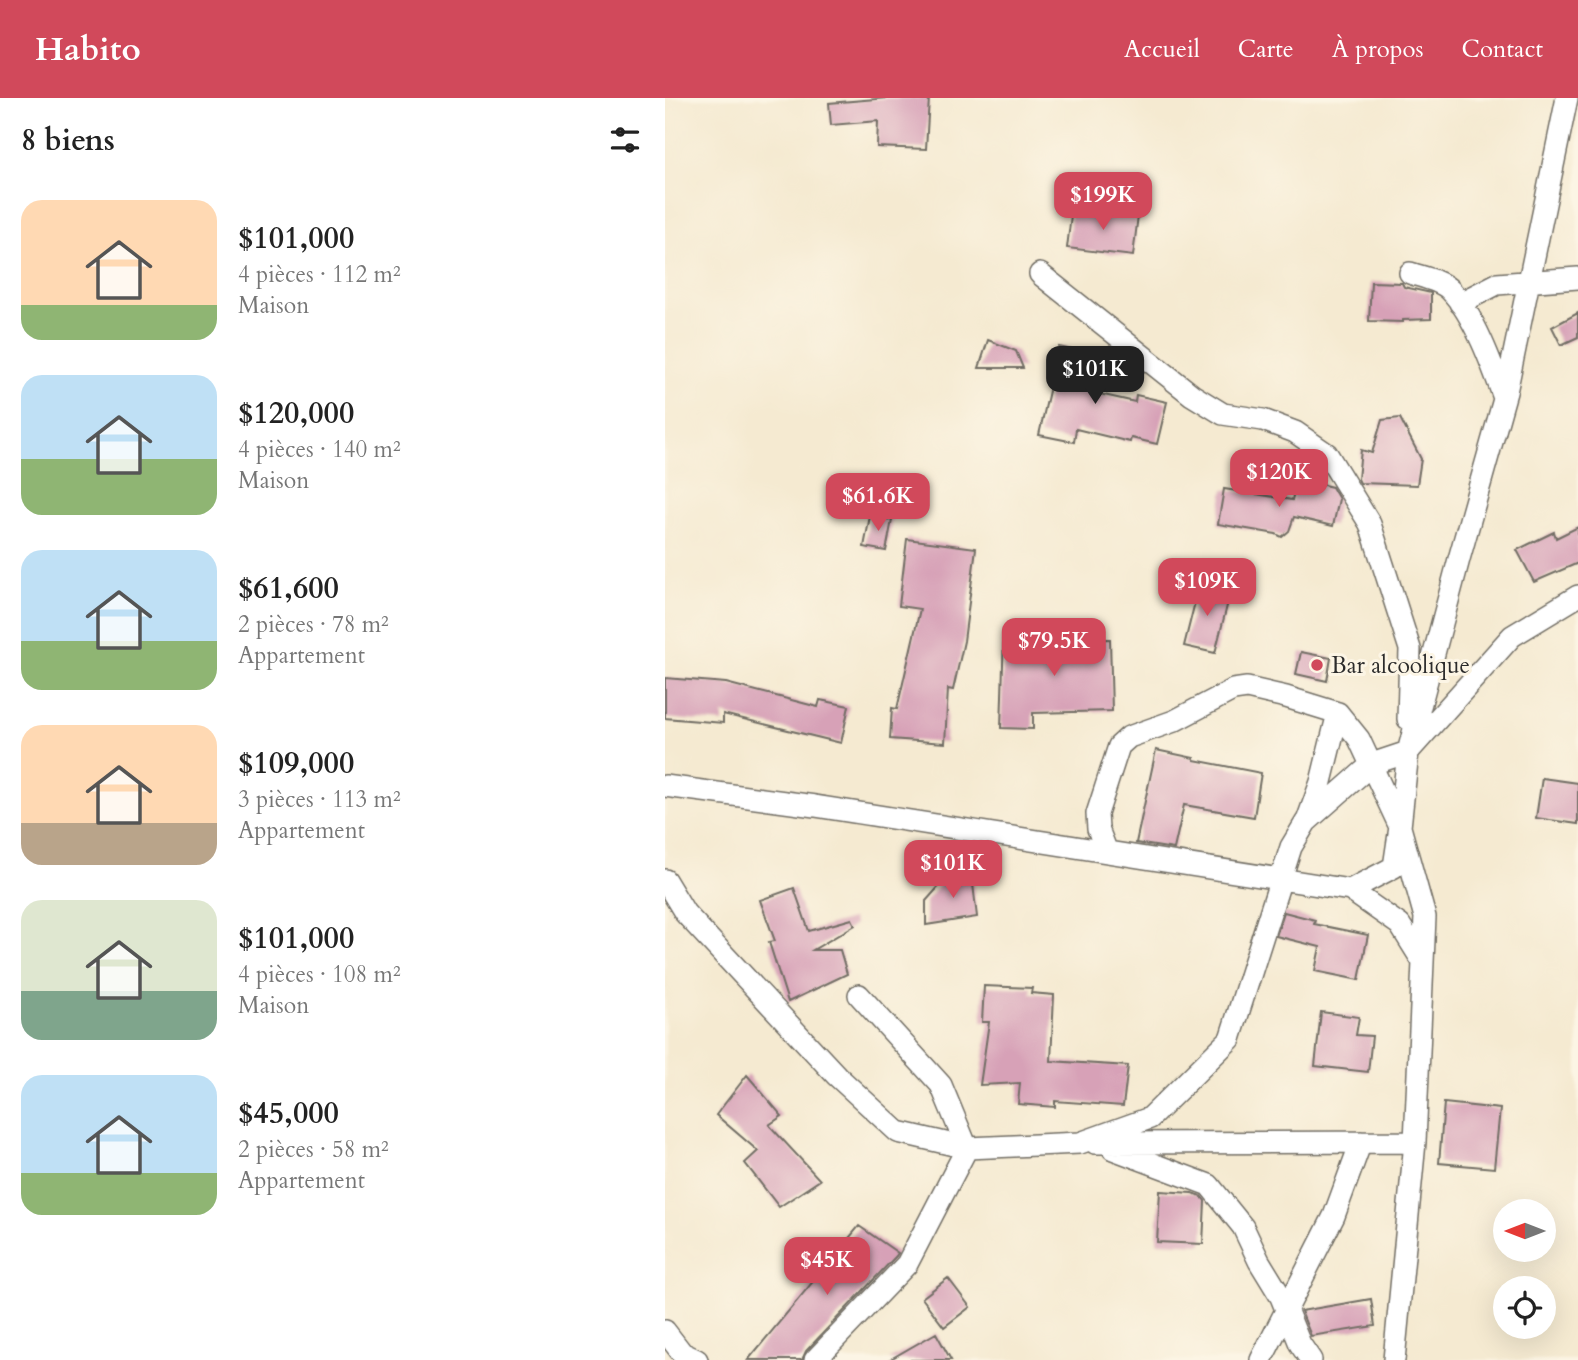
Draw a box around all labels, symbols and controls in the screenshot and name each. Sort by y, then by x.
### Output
text: Habito [35,27,141,72]
text: Accueil [1124,33,1200,66]
text: Carte [1238,33,1294,66]
text: À propos [1332,33,1424,66]
text: Contact [1462,33,1543,66]
text: 8 biens [21,120,115,161]
icon: filters [606,121,644,159]
pin: $199K [1054,172,1152,232]
text: $199K [1070,179,1136,210]
text: $101,000 [238,218,354,259]
icon: home [77,228,161,312]
text: 4 pièces · 112 m² [238,259,401,290]
text: Maison [238,290,309,321]
pin: $101K [1046,346,1144,406]
text: $101K [1062,353,1128,384]
text: $120,000 [238,393,354,434]
icon: home [77,403,161,487]
text: 4 pièces · 140 m² [238,434,401,465]
pin: $120K [1230,450,1328,509]
text: $120K [1246,456,1312,487]
text: Maison [238,465,309,496]
pin: $61.6K [821,474,935,533]
text: $61.6K [842,480,914,511]
pin: $109K [1158,559,1256,618]
text: $109K [1174,565,1240,596]
text: $61,600 [238,568,339,609]
icon: home [77,578,161,662]
text: 2 pièces · 78 m² [238,609,389,640]
pin: $79.5K [997,618,1111,678]
text: $79.5K [1018,625,1090,656]
text: Appartement [238,640,365,671]
place label: Bar alcoolique [1331,650,1470,681]
marker: Bar alcoolique [1309,657,1325,673]
text: $109,000 [238,743,354,784]
icon: home [77,753,161,837]
text: 3 pièces · 113 m² [238,784,401,815]
text: Appartement [238,815,365,846]
pin: $101K [904,840,1002,900]
text: $101K [920,847,986,878]
text: $101,000 [238,918,354,959]
icon: home [77,928,161,1012]
text: 4 pièces · 108 m² [238,959,401,990]
text: Maison [238,990,309,1021]
text: $45,000 [238,1093,339,1134]
icon: home [77,1103,161,1187]
text: 2 pièces · 58 m² [238,1134,389,1165]
text: Appartement [238,1165,365,1196]
north arrow [1493,1199,1556,1262]
map controls [1493,1199,1556,1339]
pin: $45K [786,1238,868,1297]
text: $45K [800,1244,854,1275]
button: locate [1493,1276,1556,1339]

